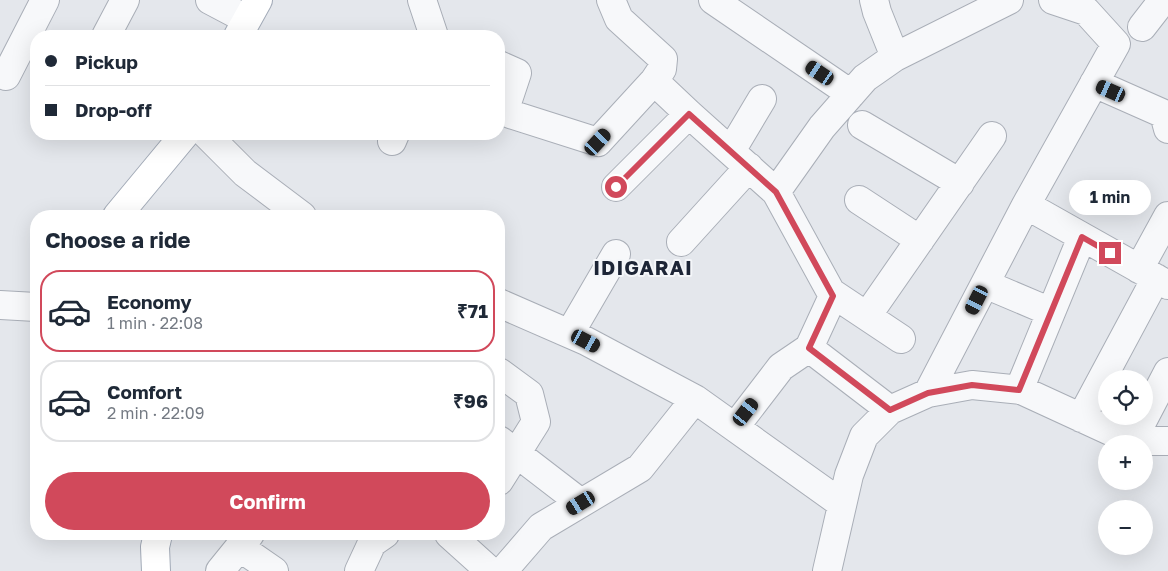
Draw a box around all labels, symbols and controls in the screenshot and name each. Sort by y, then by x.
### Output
text: Pickup [75,50,138,73]
car [803,58,836,88]
car [1094,78,1127,104]
text: Drop-off [75,98,152,121]
car [582,126,613,158]
route start [605,176,627,198]
callout: 1 min [1069,180,1151,216]
text: 1 min [1090,187,1130,207]
text: Choose a ride [45,226,191,253]
route end [1099,242,1121,264]
district label: IDIGARAI [593,255,693,279]
car [963,283,990,317]
icon: car [47,289,92,334]
text: Economy [107,290,192,313]
text: ₹71 [457,299,488,322]
text: 1 min · 22:08 [107,313,203,333]
car [569,327,602,355]
map controls [1098,370,1153,555]
button: locate [1098,370,1153,425]
icon: car [47,379,92,424]
text: Comfort [107,380,182,403]
text: ₹96 [453,389,488,412]
car [730,396,761,428]
text: 2 min · 22:09 [107,403,204,423]
button: + [1098,435,1153,490]
button: Confirm [45,472,490,530]
car [564,489,597,517]
button: − [1098,500,1153,555]

